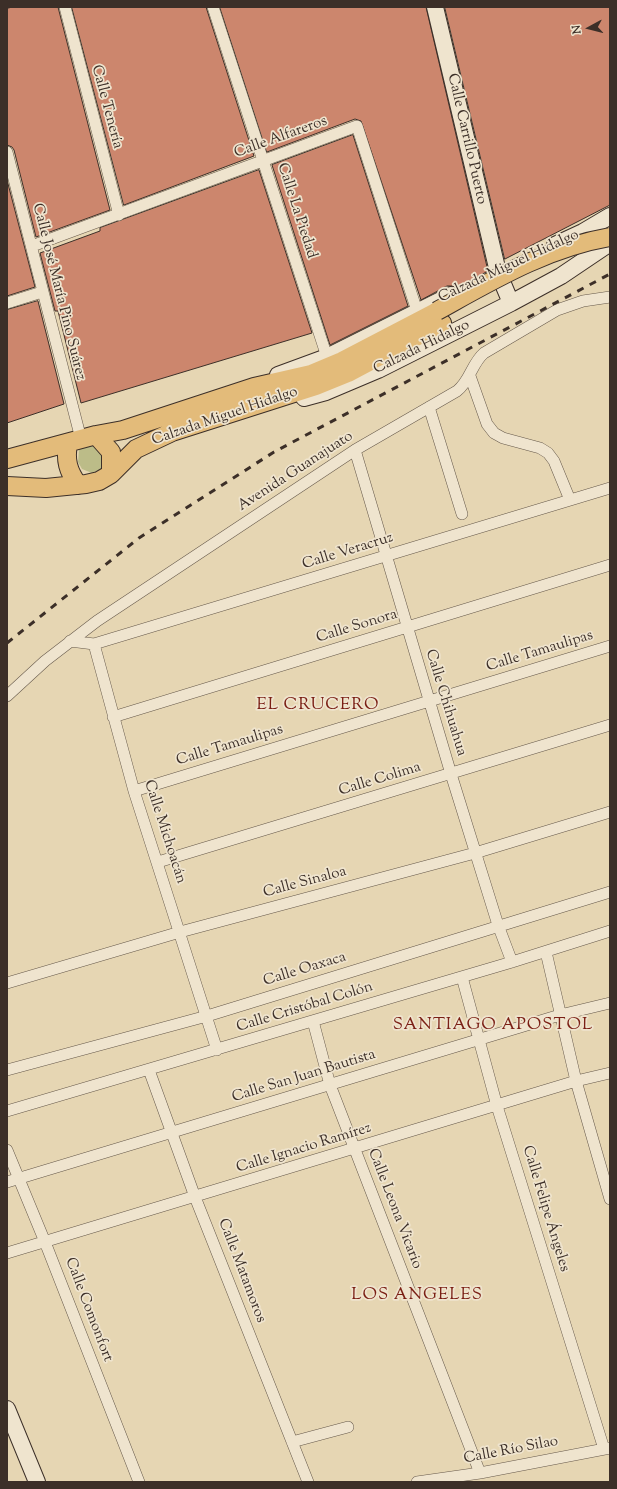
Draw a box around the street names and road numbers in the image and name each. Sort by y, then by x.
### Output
street label: Calle Tenería [86,63,126,151]
street label: Calle Carrillo Puerto [442,72,490,206]
street label: Calle Alfareros [232,113,330,163]
street label: Calle La Piedad [272,161,320,261]
street label: Calle José María Pino Suárez [27,202,89,382]
street label: Calzada Miguel Hidalgo [436,226,582,308]
street label: Calzada Hidalgo [371,317,473,379]
street label: Calzada Miguel Hidalgo [150,384,300,450]
street label: Avenida Guanajuato [235,428,357,516]
street label: Calle Veracruz [300,530,396,574]
street label: Calle Sonora [314,606,400,648]
street label: Calle Tamaulipas [484,627,596,677]
street label: Calle Chihuahua [420,647,470,759]
street label: Calle Tamaulipas [174,721,286,771]
street label: Calle Colima [337,759,423,801]
street label: Calle Michoacán [139,778,189,886]
street label: Calle Sinaloa [261,863,349,903]
street label: Calle Oaxaca [261,949,349,991]
street label: Calle Cristóbal Colón [235,979,375,1037]
street label: Calle San Juan Bautista [230,1047,378,1107]
street label: Calle Ignacio Ramírez [234,1120,374,1178]
street label: Calle Felipe Ángeles [517,1144,573,1274]
street label: Calle Leona Vicario [363,1146,425,1272]
street label: Calle Matamoros [213,1216,269,1326]
street label: Calle Comonfort [60,1255,116,1365]
street label: Calle Río Silao [462,1433,560,1469]

